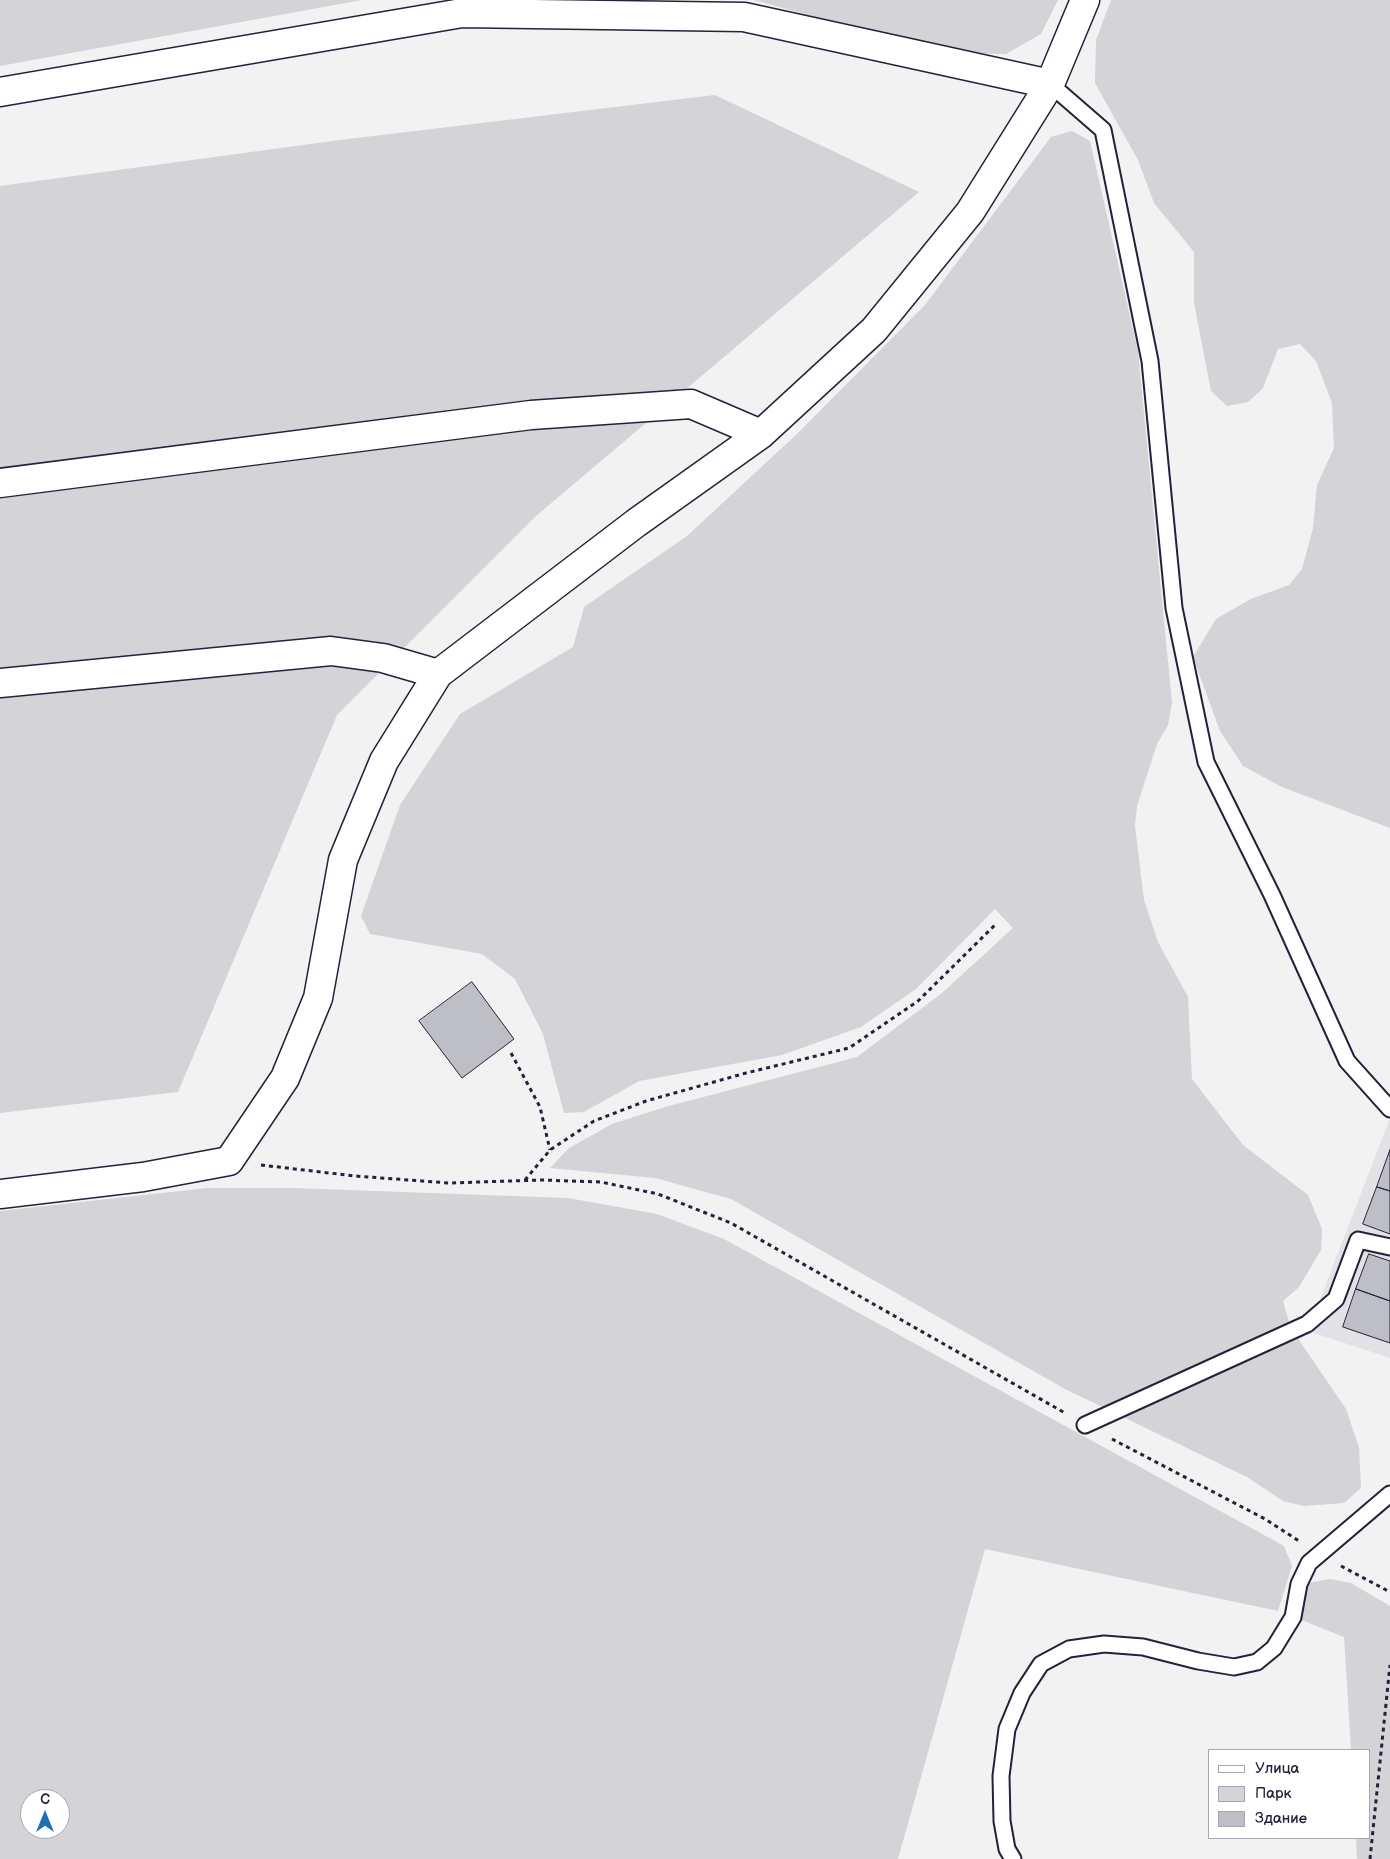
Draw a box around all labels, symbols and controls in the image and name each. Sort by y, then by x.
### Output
legend [1208,1749,1370,1839]
text: Улица [1255,1759,1299,1778]
text: Парк [1255,1784,1292,1803]
north arrow [20,1789,70,1839]
text: С [40,1791,50,1808]
text: Здание [1255,1809,1307,1828]

